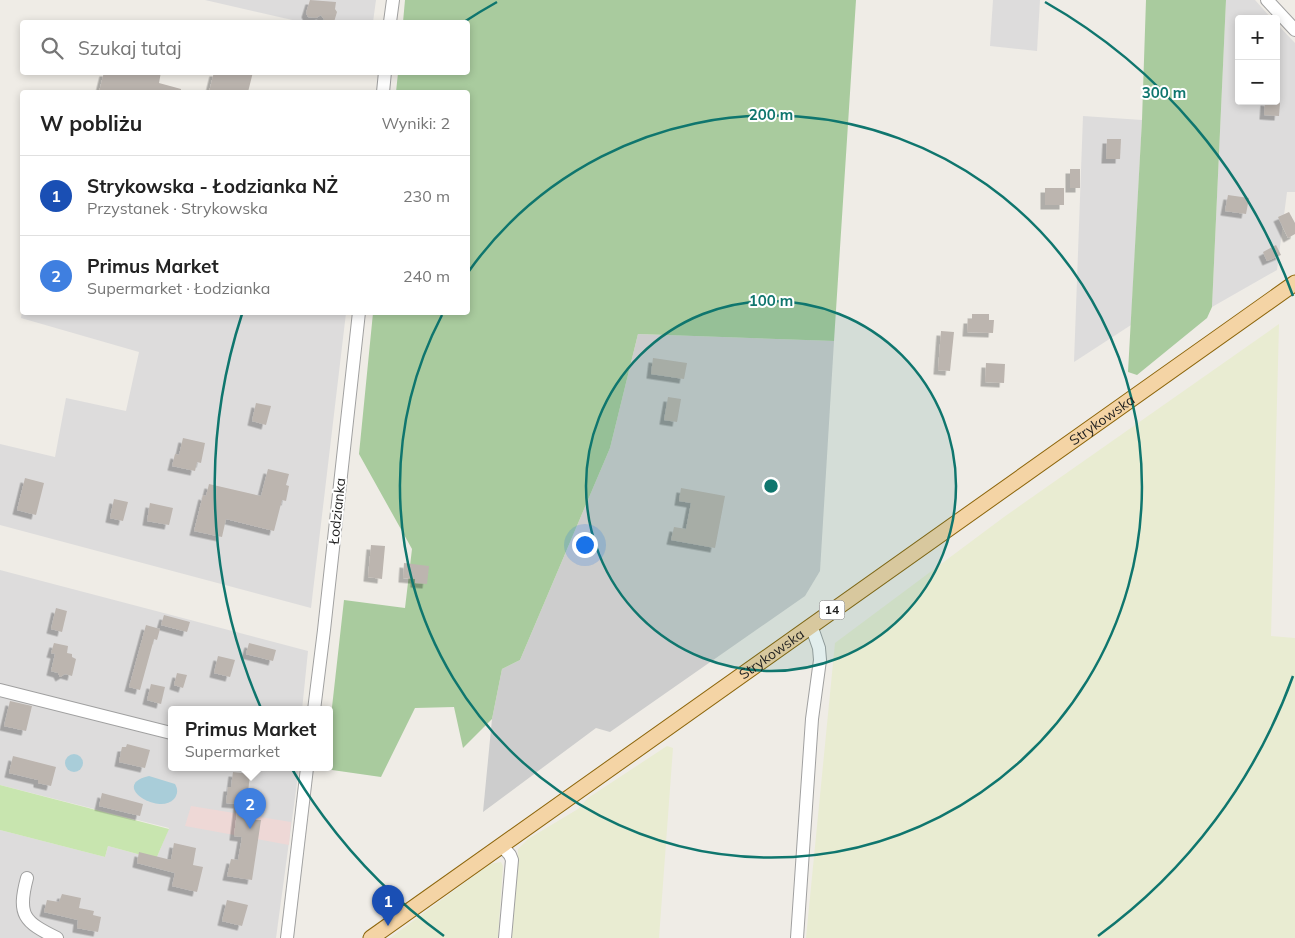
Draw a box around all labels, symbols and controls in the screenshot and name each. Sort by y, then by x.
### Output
map controls [1235,15,1280,105]
button: + [1235,15,1280,60]
search box [20,20,470,75]
icon: search [38,34,66,62]
text: Szukaj tutaj [78,36,181,60]
button: − [1235,60,1280,105]
text: 300 m [1142,83,1186,102]
text: 200 m [749,105,793,124]
text: W pobliżu [40,110,142,136]
text: Wyniki: 2 [381,113,450,133]
text: Strykowska - Łodzianka NŻ [87,174,338,198]
text: 1 [51,186,61,206]
text: 230 m [403,186,450,206]
text: Przystanek · Strykowska [87,198,268,218]
text: Primus Market [87,254,219,278]
text: 2 [51,266,61,286]
text: 240 m [403,266,450,286]
text: Supermarket · Łodzianka [87,278,270,298]
text: 100 m [749,291,793,310]
street label: Strykowska [1066,391,1138,449]
street label: Łodzianka [324,477,349,546]
centre of rings [762,477,780,495]
your location [572,532,598,558]
road number: 14 [820,600,844,620]
street label: Strykowska [735,625,808,683]
popup [168,706,333,771]
text: Primus Market [185,717,316,741]
text: Supermarket [185,741,280,761]
pin: 2 [234,788,266,829]
pin: 1 [372,885,404,926]

